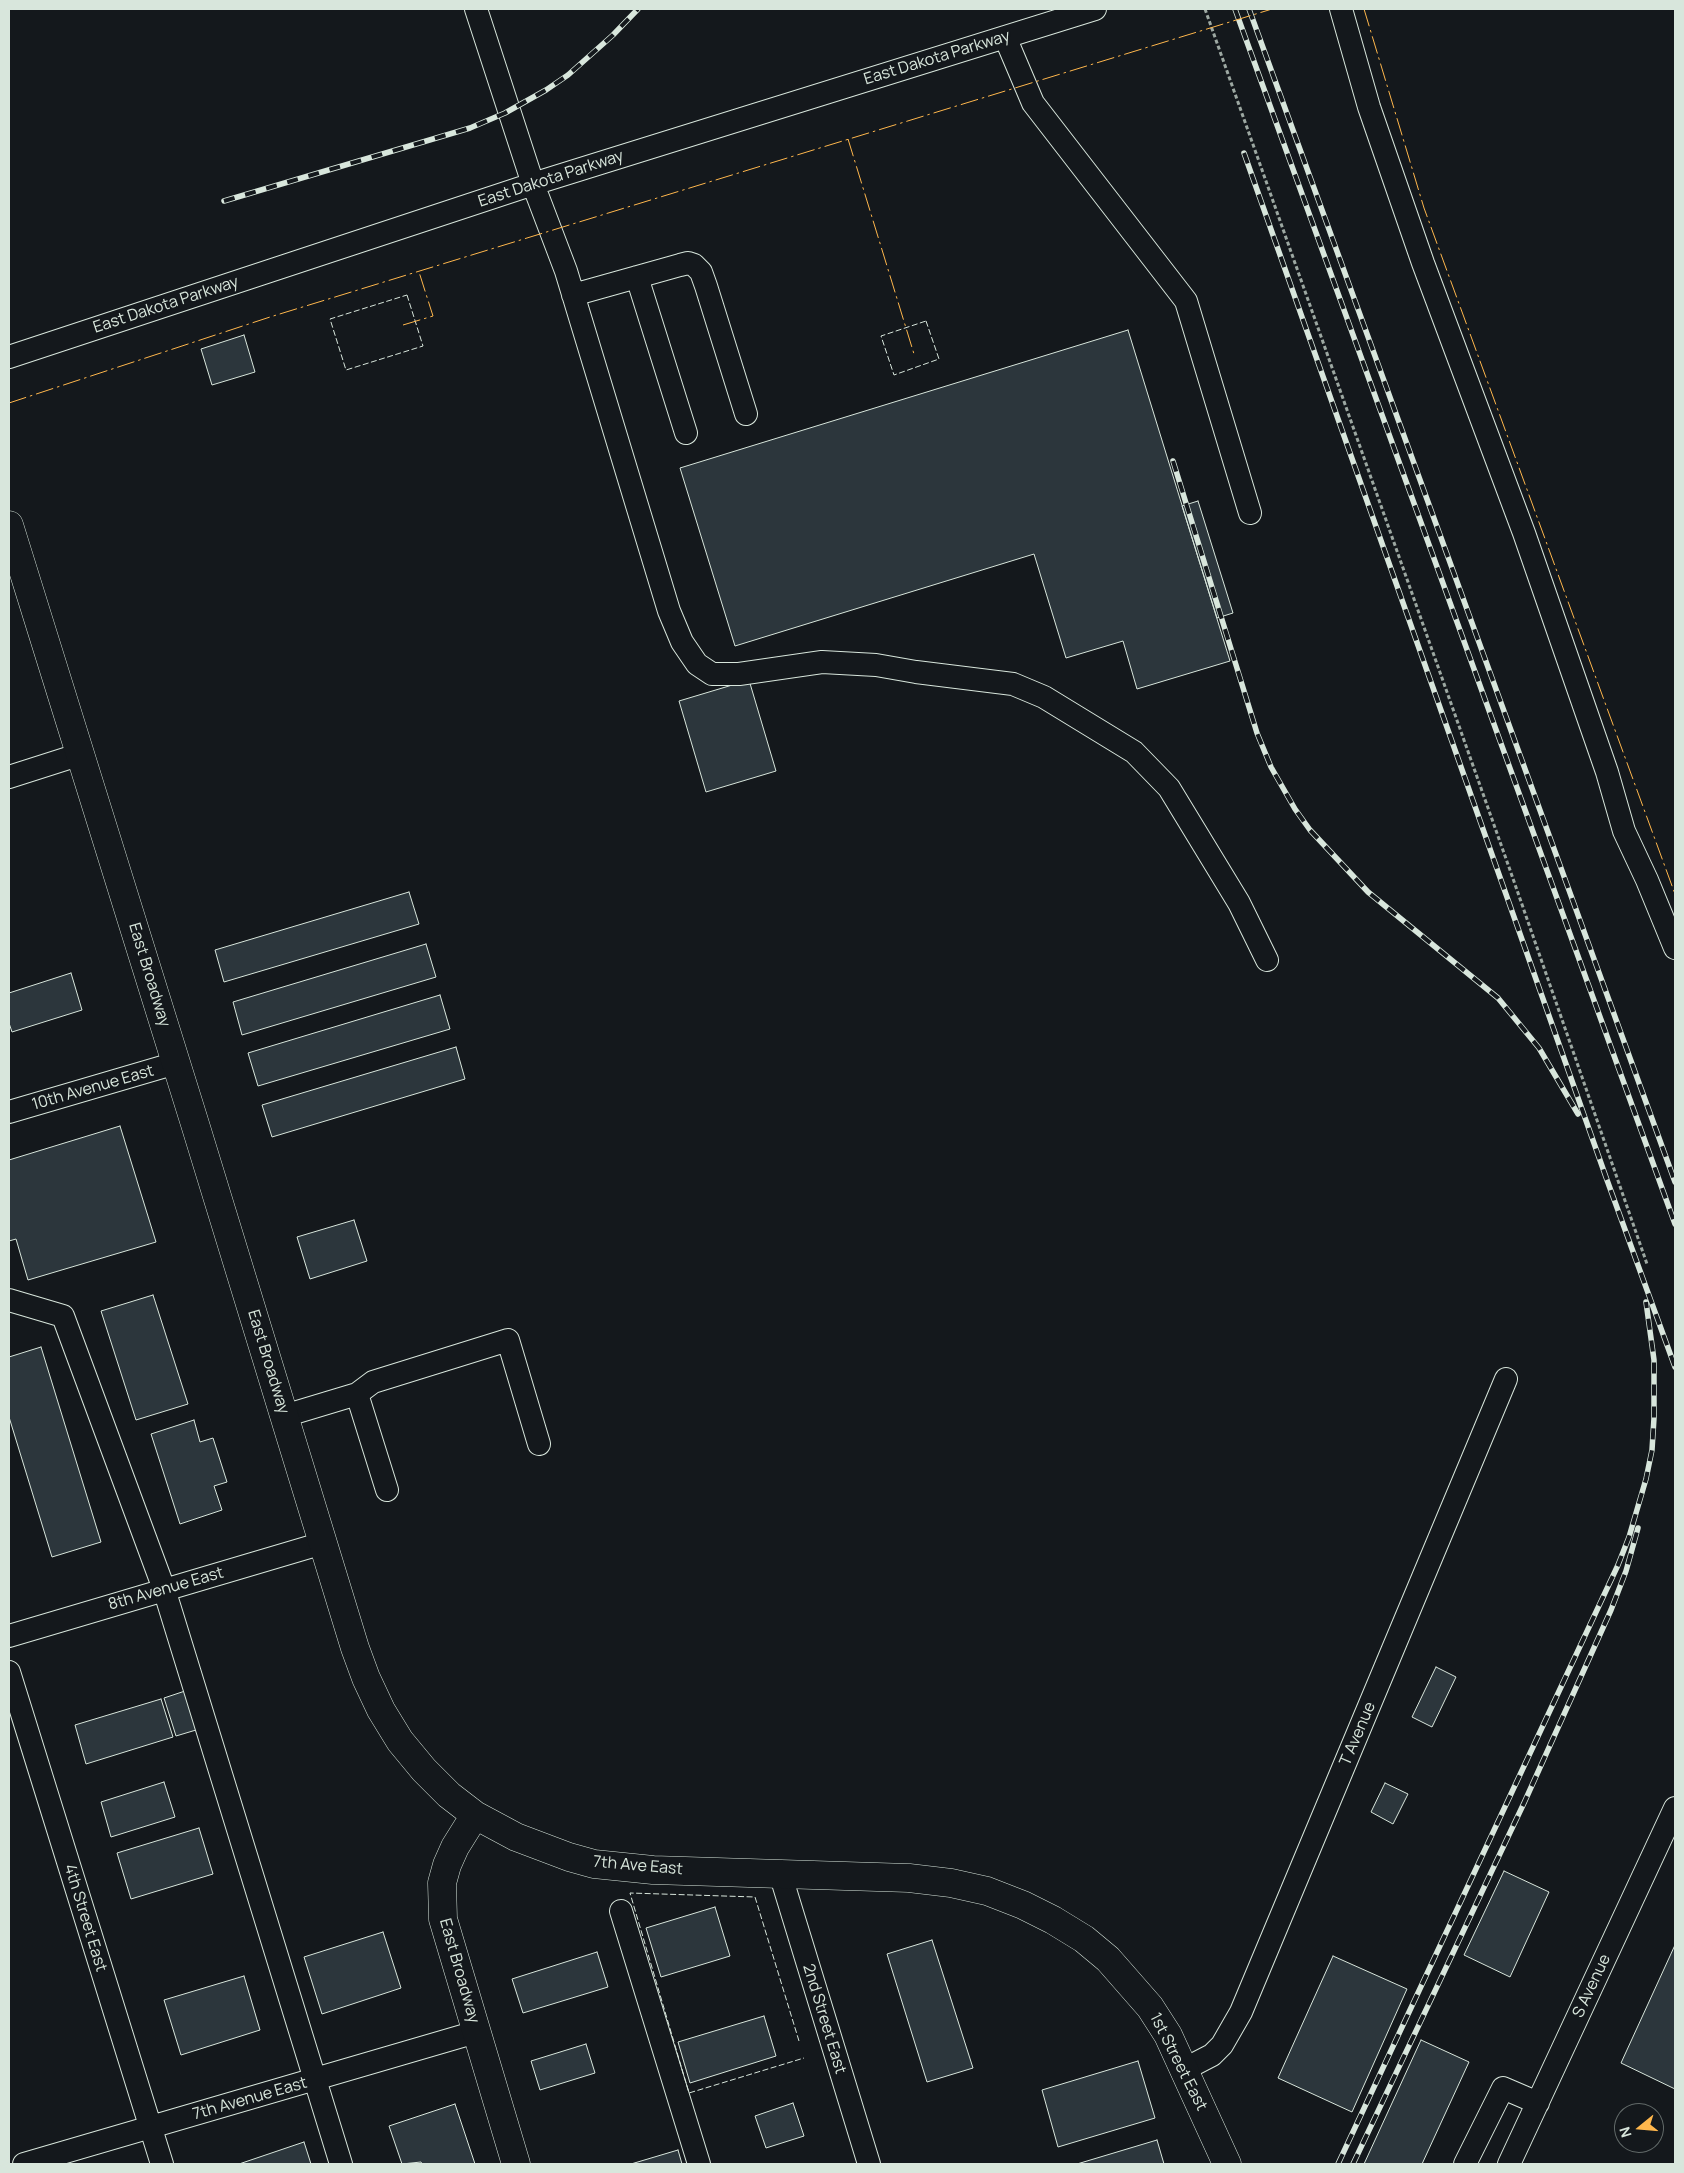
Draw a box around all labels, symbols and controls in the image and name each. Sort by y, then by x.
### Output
street label: East Dakota Parkway [862,27,1012,89]
street label: East Dakota Parkway [476,146,626,212]
street label: East Dakota Parkway [91,272,241,338]
street label: East Broadway [124,921,174,1029]
street label: 10th Avenue East [30,1061,156,1115]
street label: East Broadway [243,1308,293,1416]
street label: 8th Avenue East [106,1563,226,1615]
street label: T Avenue [1336,1699,1380,1769]
street label: 7th Ave East [592,1853,684,1879]
street label: 4th Street East [60,1862,110,1974]
street label: East Broadway [435,1916,483,2026]
street label: S Avenue [1569,1951,1615,2021]
street label: 2nd Street East [798,1962,850,2076]
street label: 1st Street East [1145,2010,1211,2114]
street label: 7th Avenue East [191,2074,309,2124]
north arrow [1614,2103,1664,2153]
text: N [1615,2125,1636,2140]

